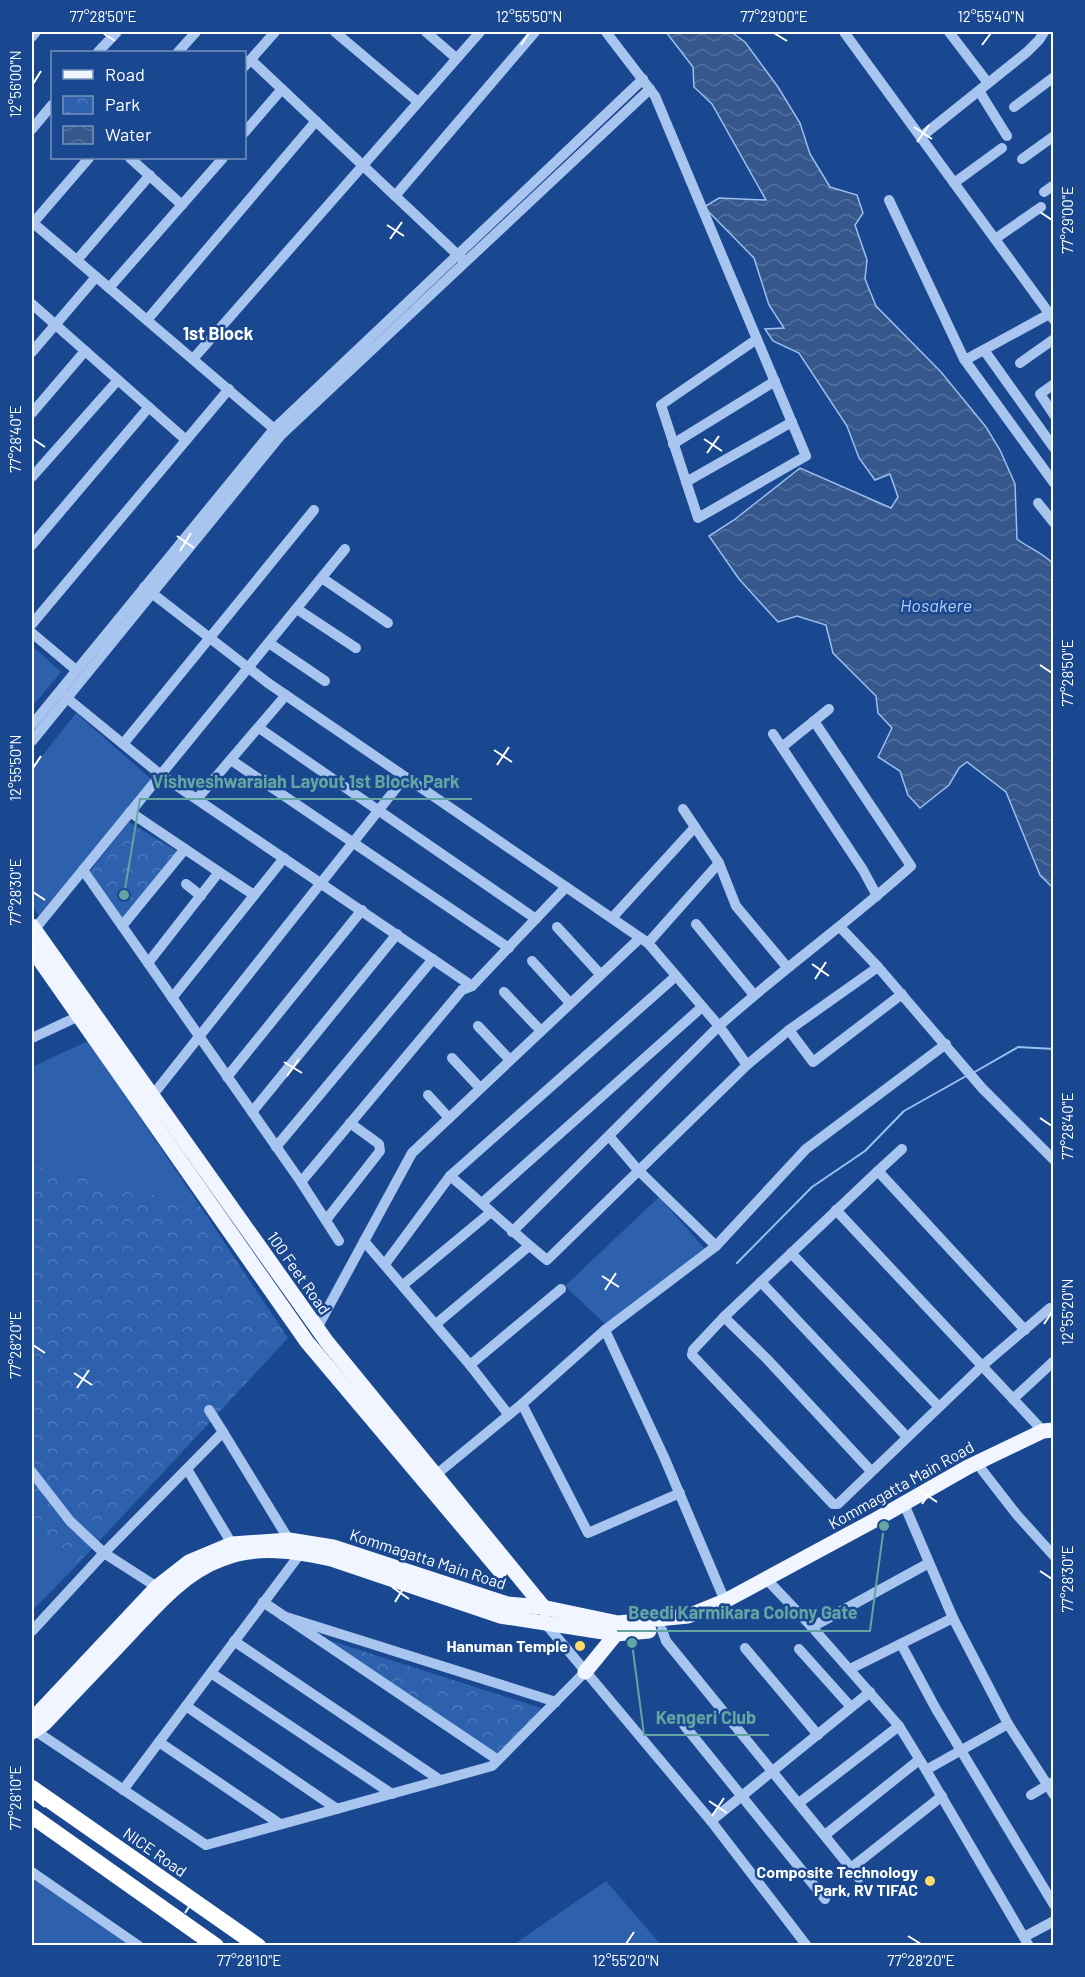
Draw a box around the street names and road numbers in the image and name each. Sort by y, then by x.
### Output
street label: 100 Feet Road [264,1228,335,1318]
street label: Kommagatta Main Road [825,1437,977,1533]
street label: Kommagatta Main Road [347,1524,509,1593]
street label: NICE Road [120,1823,191,1880]

